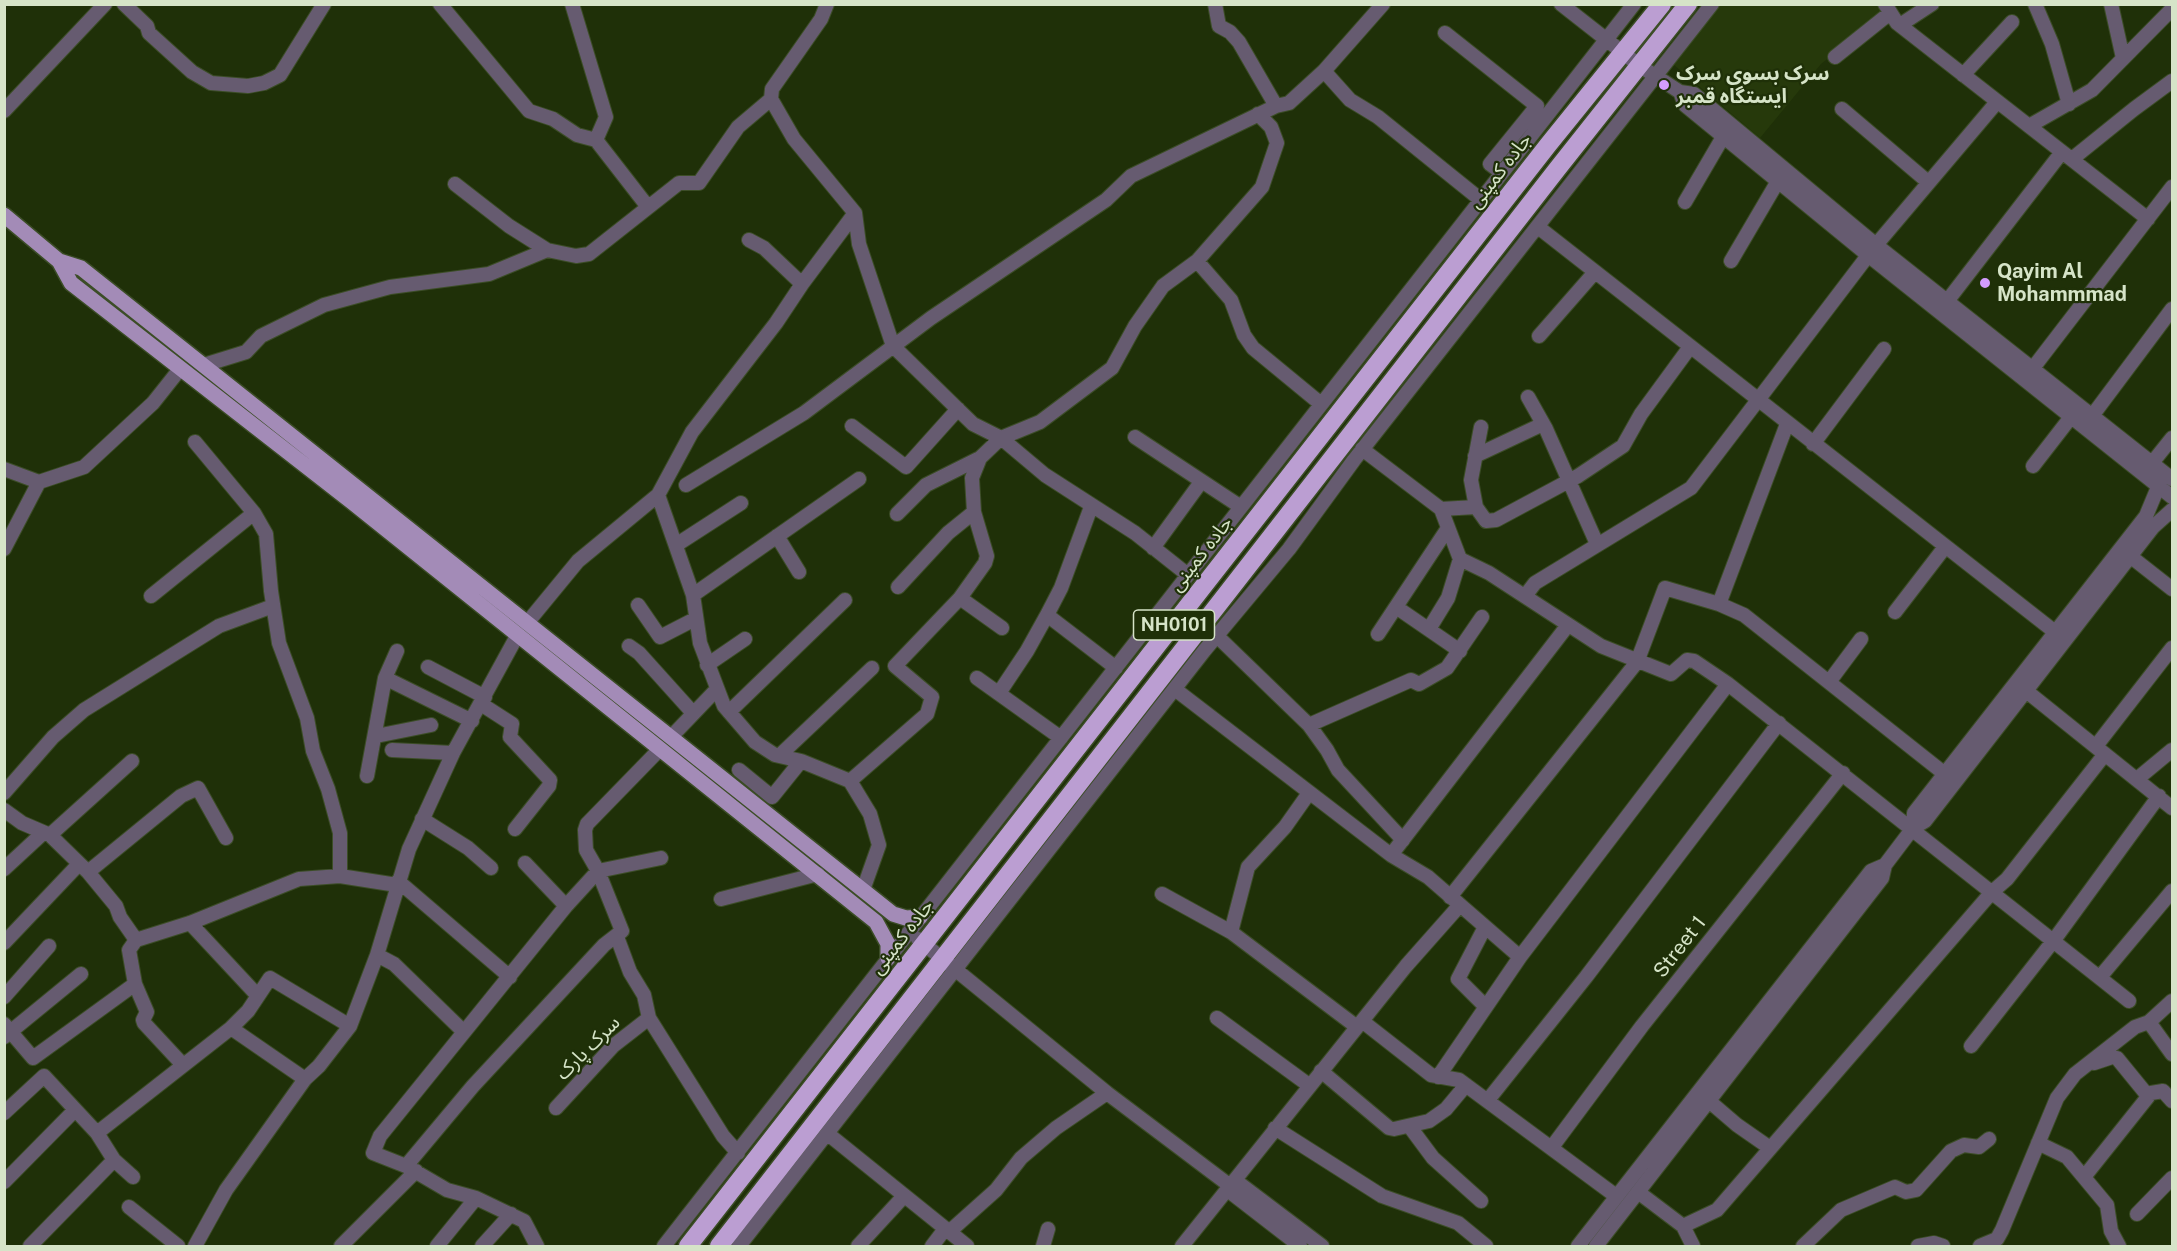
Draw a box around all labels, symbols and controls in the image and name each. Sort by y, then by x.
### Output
place label: سرک بسوی سرک ایستگاه قمبر [1676,62,1829,109]
marker: سرک بسوی سرک ایستگاه قمبر [1657,78,1671,92]
street label: جاده کمپنی [1463,129,1537,213]
place label: Qayim Al Mohammmad [1997,260,2127,307]
marker: Qayim Al Mohammmad [1978,276,1992,290]
street label: جاده کمپنی [1164,512,1238,596]
road number: NH0101 [1134,610,1214,640]
street label: جاده کمپنی [865,895,939,979]
street label: Street 1 [1649,911,1711,983]
street label: سرک پارک [551,1011,625,1085]

